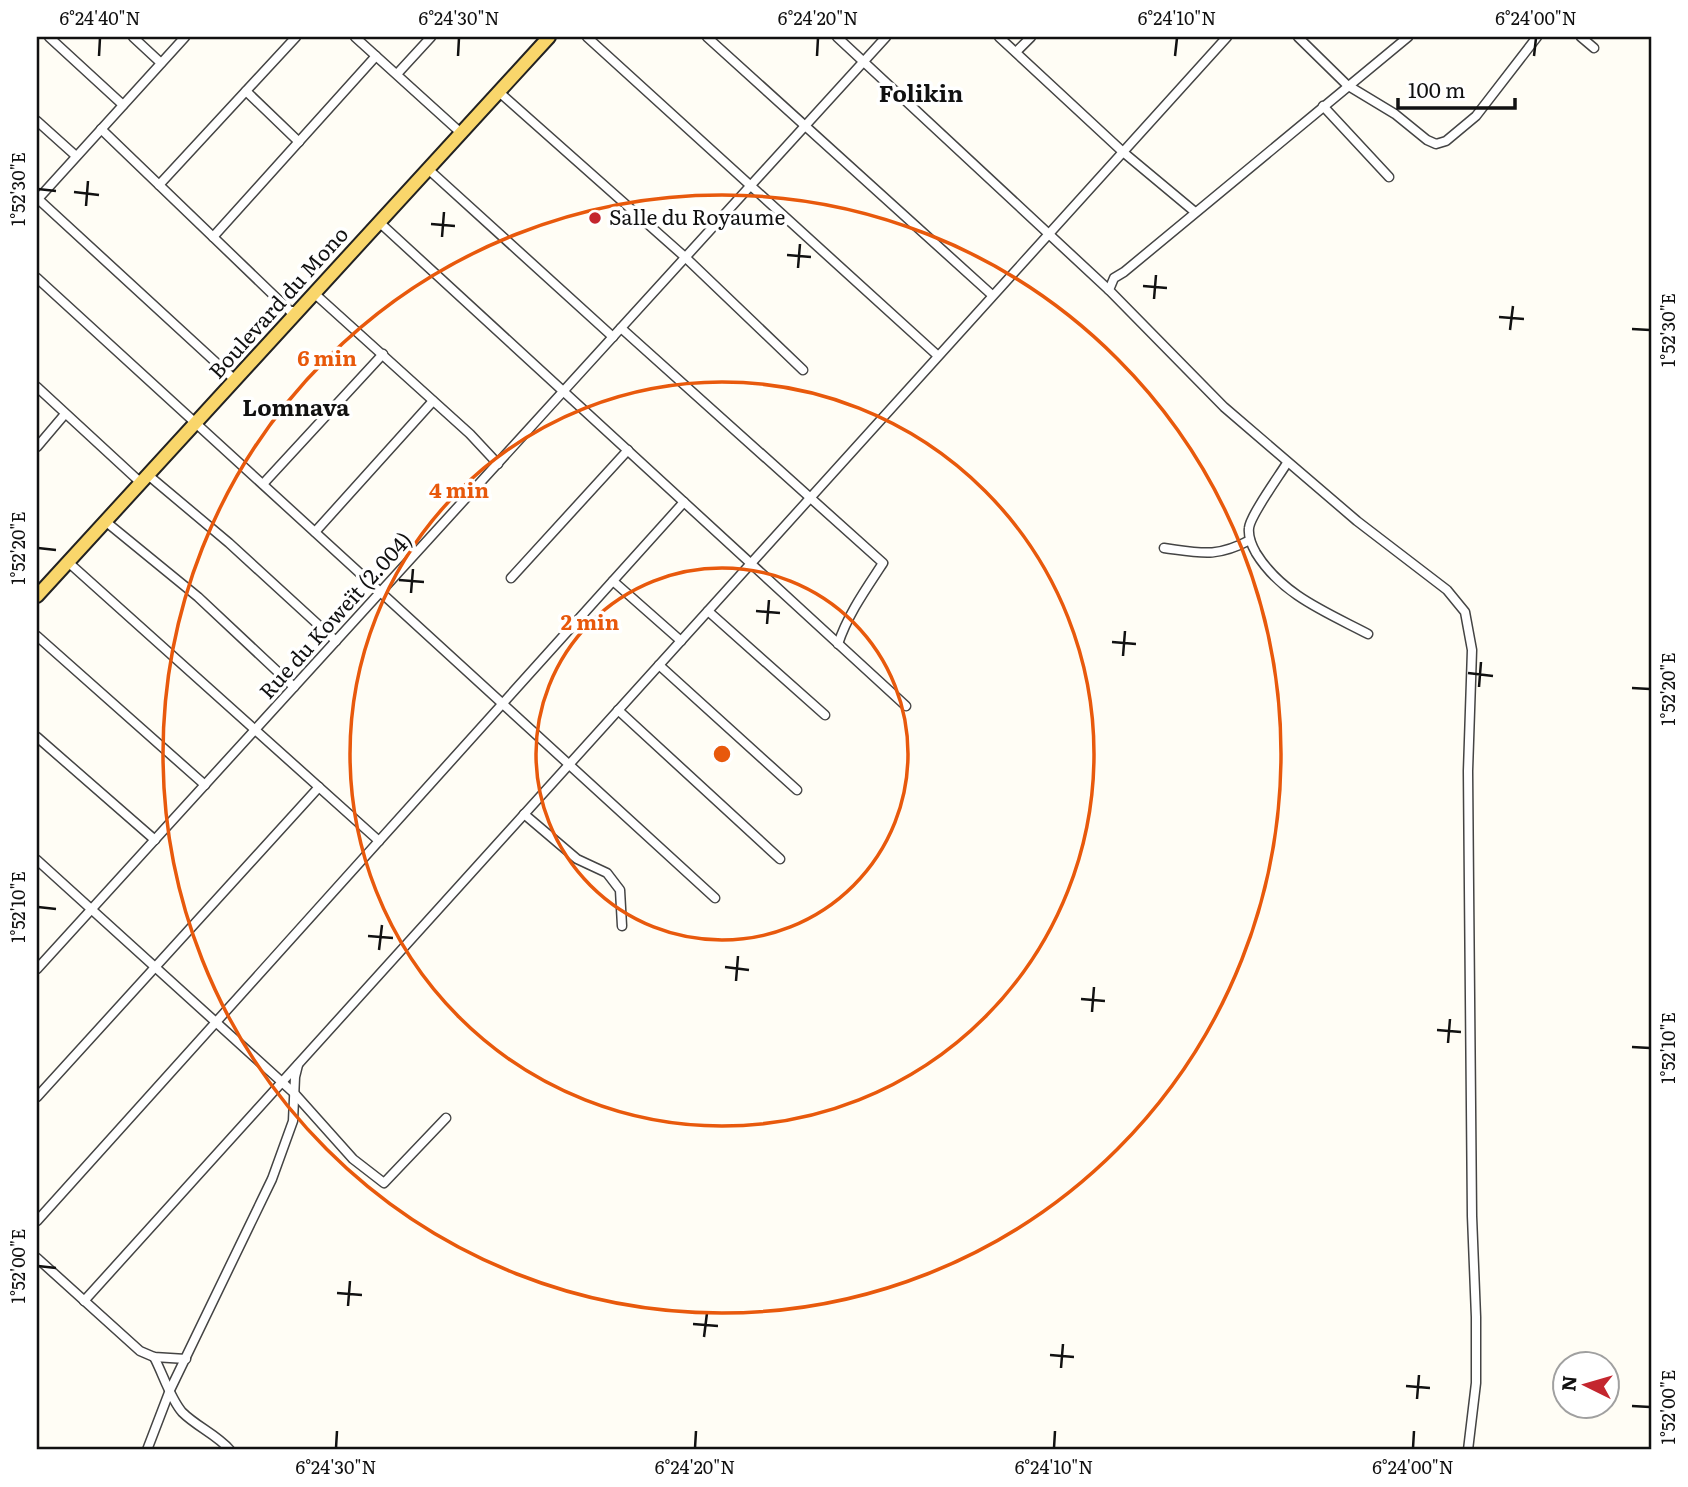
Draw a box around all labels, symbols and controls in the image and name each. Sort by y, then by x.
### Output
text: 6°24'40"N [59,4,141,31]
text: 6°24'30"N [419,4,500,31]
text: 6°24'20"N [778,4,858,31]
text: 6°24'10"N [1138,4,1216,31]
text: 6°24'00"N [1495,4,1577,31]
scale bar [1398,66,1515,110]
text: 100 m [1408,73,1465,104]
district label: Folikin [879,75,963,109]
text: 1°52'30"E [4,152,31,226]
place label: Salle du Royaume [609,200,785,231]
marker: Salle du Royaume [587,210,603,226]
street label: Boulevard du Mono [200,218,354,384]
text: 1°52'30"E [1654,293,1681,367]
text: 6 min [297,341,357,372]
district label: Lomnava [242,389,350,423]
text: 4 min [429,473,489,504]
text: 1°52'20"E [4,511,31,585]
street label: Rue du Koweït (2.004) [251,524,418,705]
text: 2 min [561,605,620,636]
text: 1°52'20"E [1654,652,1681,726]
centre of rings [710,742,734,766]
text: 1°52'10"E [4,871,31,943]
text: 1°52'10"E [1654,1012,1681,1084]
text: 1°52'00"E [4,1229,31,1303]
north arrow [1552,1350,1622,1420]
text: 1°52'00"E [1654,1370,1681,1444]
text: N [1553,1374,1583,1393]
text: 6°24'30"N [296,1453,377,1480]
text: 6°24'20"N [655,1453,735,1480]
text: 6°24'10"N [1015,1453,1093,1480]
text: 6°24'00"N [1372,1453,1454,1480]

